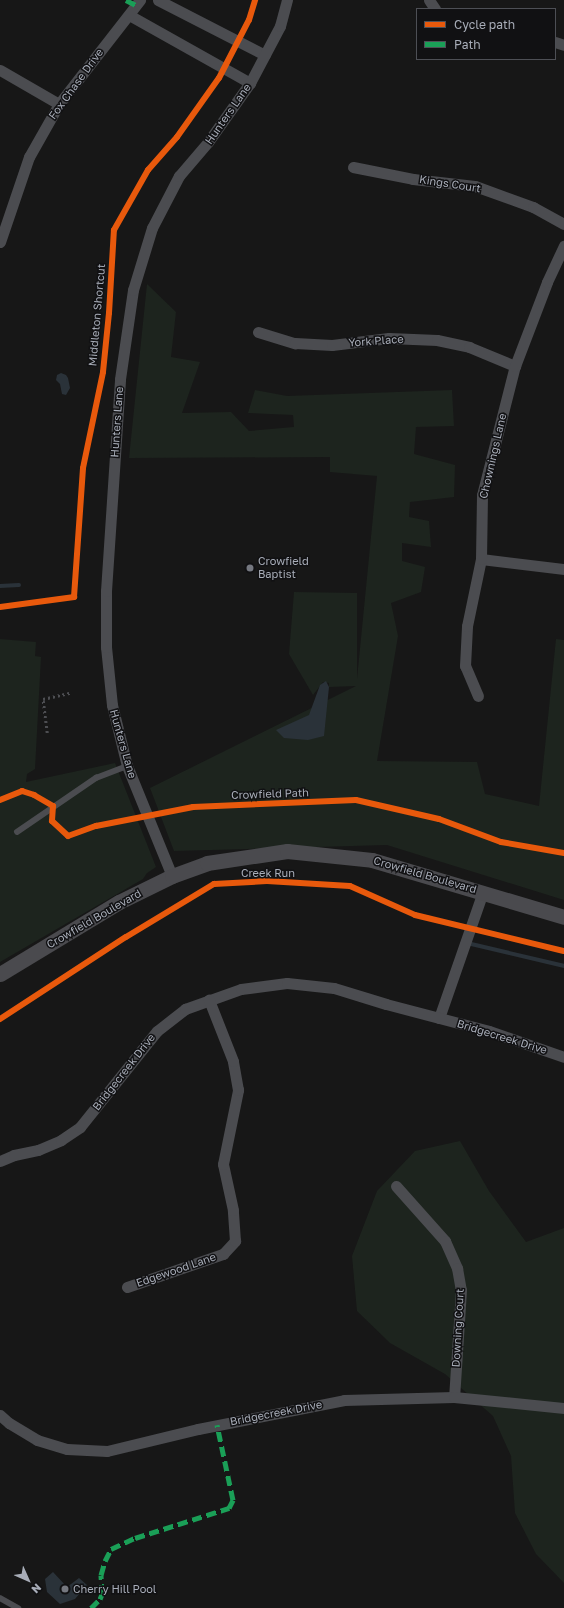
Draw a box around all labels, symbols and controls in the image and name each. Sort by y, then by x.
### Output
legend [416,8,556,60]
text: Cycle path [454,17,515,32]
text: Path [454,37,481,52]
street label: Fox Chase Drive [46,46,106,122]
street label: Hunters Lane [202,81,254,147]
street label: Kings Court [418,173,482,195]
street label: Middleton Shortcut [86,263,108,367]
street label: York Place [348,332,404,350]
street label: Hunters Lane [108,386,126,458]
street label: Chownings Lane [477,412,509,500]
place label: Crowfield Baptist [258,555,309,581]
marker: Crowfield Baptist [245,563,255,573]
street label: Hunters Lane [107,708,139,780]
street label: Crowfield Path [231,786,309,802]
street label: Crowfield Boulevard [372,854,478,896]
street label: Creek Run [241,866,295,880]
street label: Crowfield Boulevard [44,887,144,951]
street label: Bridgecreek Drive [455,1017,549,1057]
street label: Bridgecreek Drive [90,1031,158,1113]
street label: Edgewood Lane [134,1250,218,1290]
street label: Downing Court [449,1288,467,1368]
street label: Bridgecreek Drive [229,1398,323,1428]
north arrow [8,1560,48,1600]
text: N [29,1581,44,1596]
place label: Cherry Hill Pool [73,1582,156,1596]
marker: Cherry Hill Pool [60,1584,70,1594]

